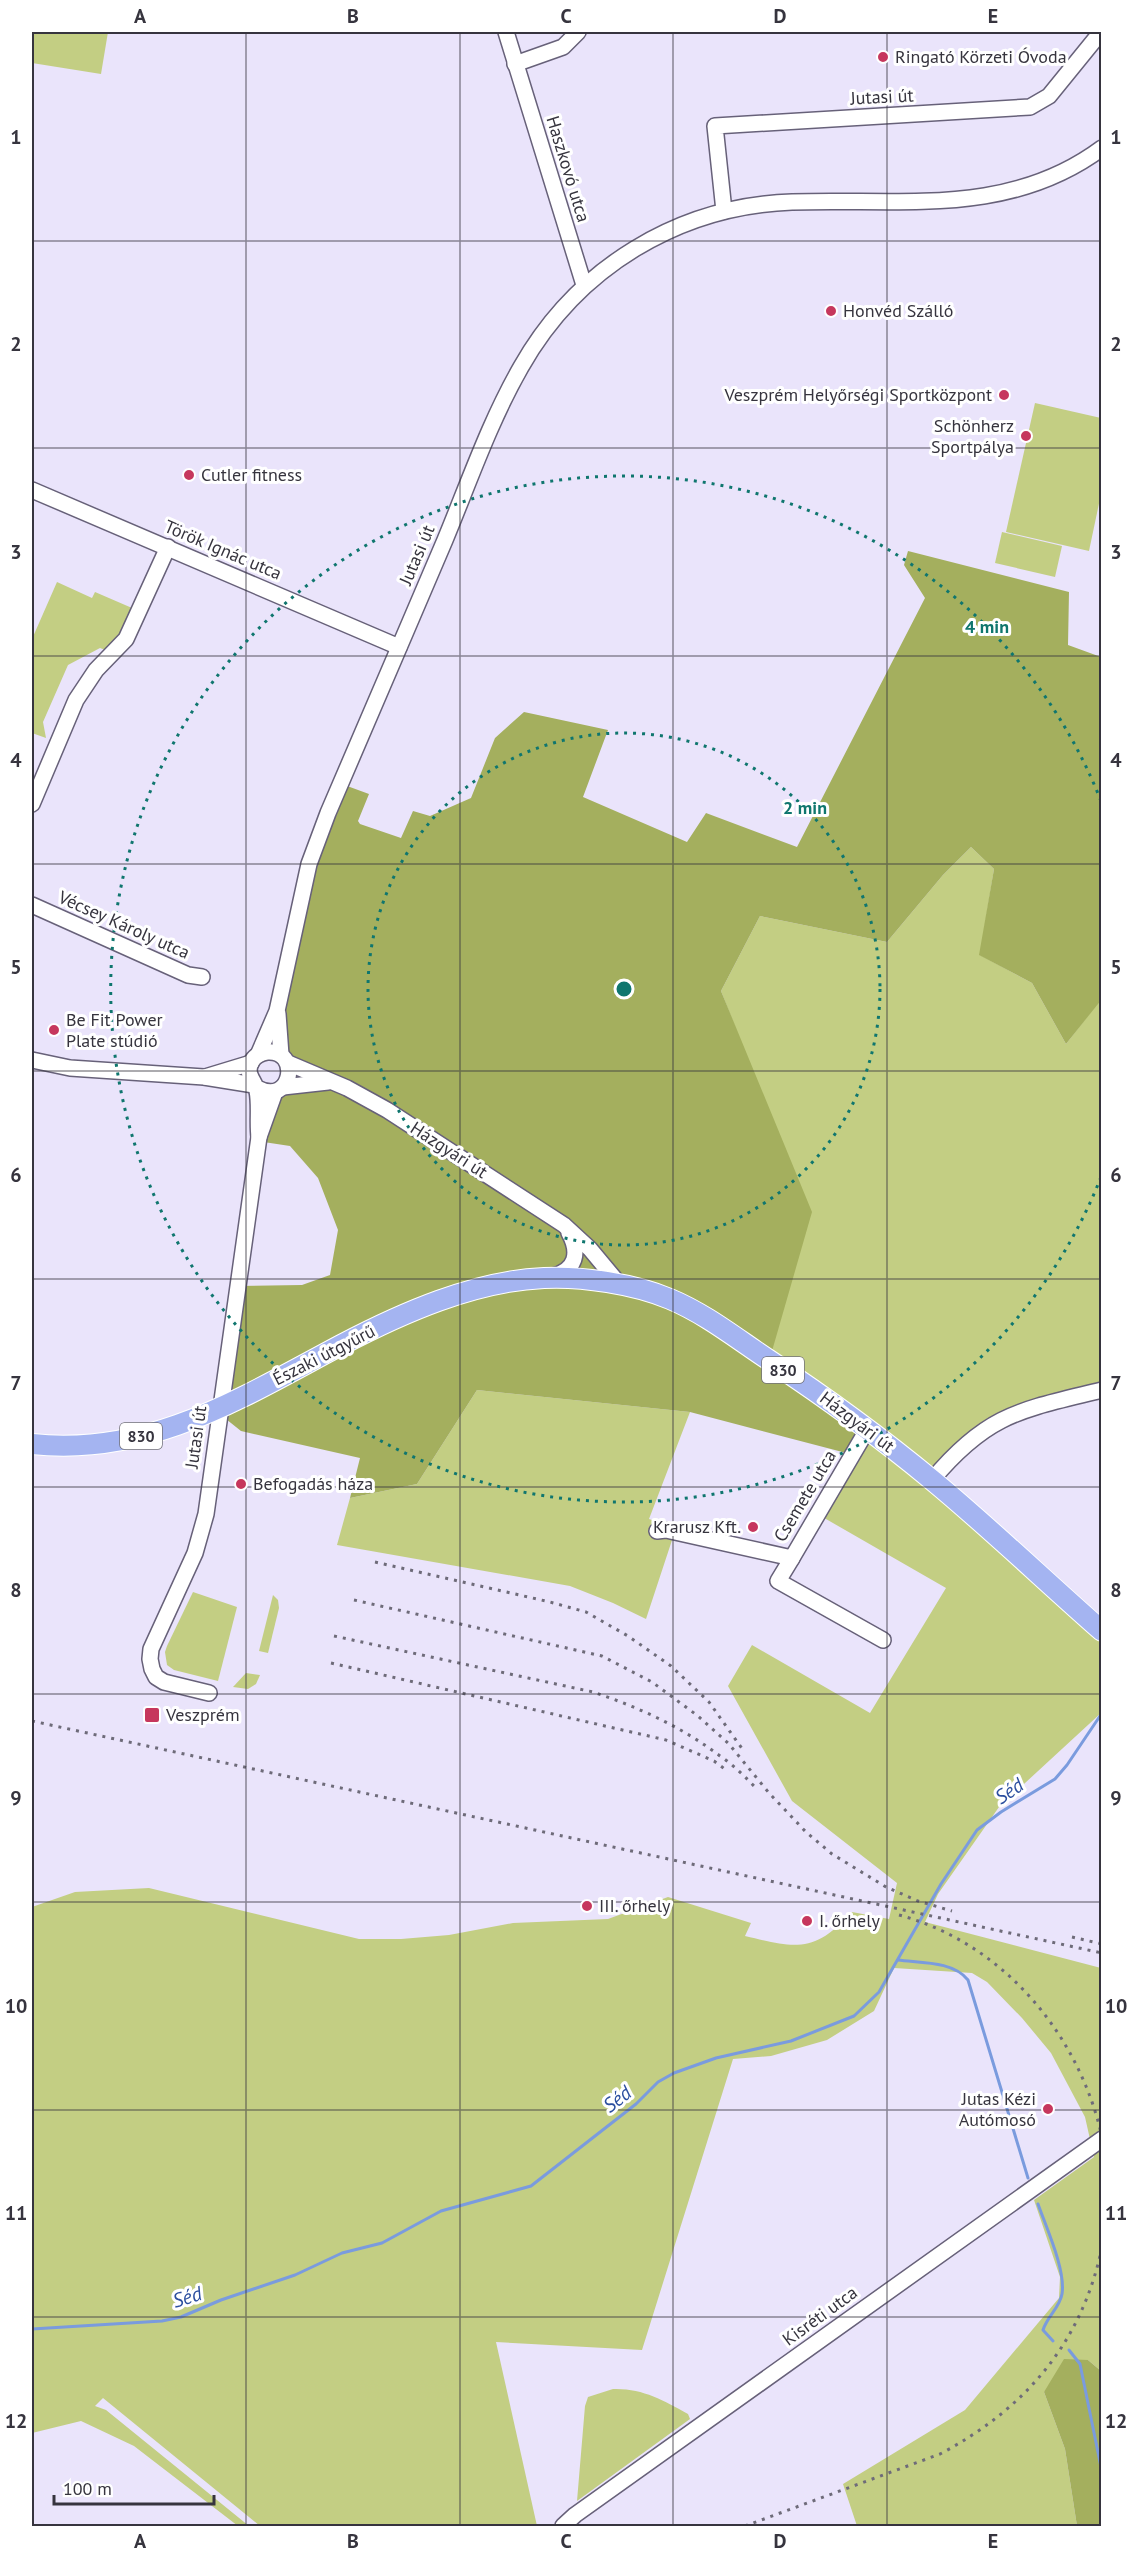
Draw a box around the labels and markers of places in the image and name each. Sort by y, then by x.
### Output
place label: Ringató Körzeti Óvoda [895,45,1067,68]
marker: Ringató Körzeti Óvoda [876,50,890,64]
place label: Honvéd Szálló [843,299,953,322]
marker: Honvéd Szálló [824,304,838,318]
place label: Veszprém Helyőrségi Sportközpont [724,383,992,406]
marker: Veszprém Helyőrségi Sportközpont [997,388,1011,402]
place label: Schönherz Sportpálya [931,414,1014,458]
marker: Schönherz Sportpálya [1019,429,1033,443]
place label: Cutler fitness [201,463,302,486]
marker: Cutler fitness [182,468,196,482]
centre of rings [614,979,634,999]
place label: Be Fit Power Plate stúdió [66,1008,163,1052]
marker: Be Fit Power Plate stúdió [47,1023,61,1037]
place label: Befogadás háza [253,1472,373,1495]
marker: Befogadás háza [234,1477,248,1491]
place label: Krarusz Kft. [653,1515,741,1538]
marker: Krarusz Kft. [746,1520,760,1534]
place label: Veszprém [165,1703,240,1726]
marker: Veszprém [143,1706,161,1724]
place label: III. őrhely [599,1894,671,1917]
marker: III. őrhely [580,1899,594,1913]
place label: I. őrhely [819,1909,881,1932]
marker: I. őrhely [800,1914,814,1928]
place label: Jutas Kézi Autómosó [959,2087,1036,2131]
marker: Jutas Kézi Autómosó [1041,2102,1055,2116]

